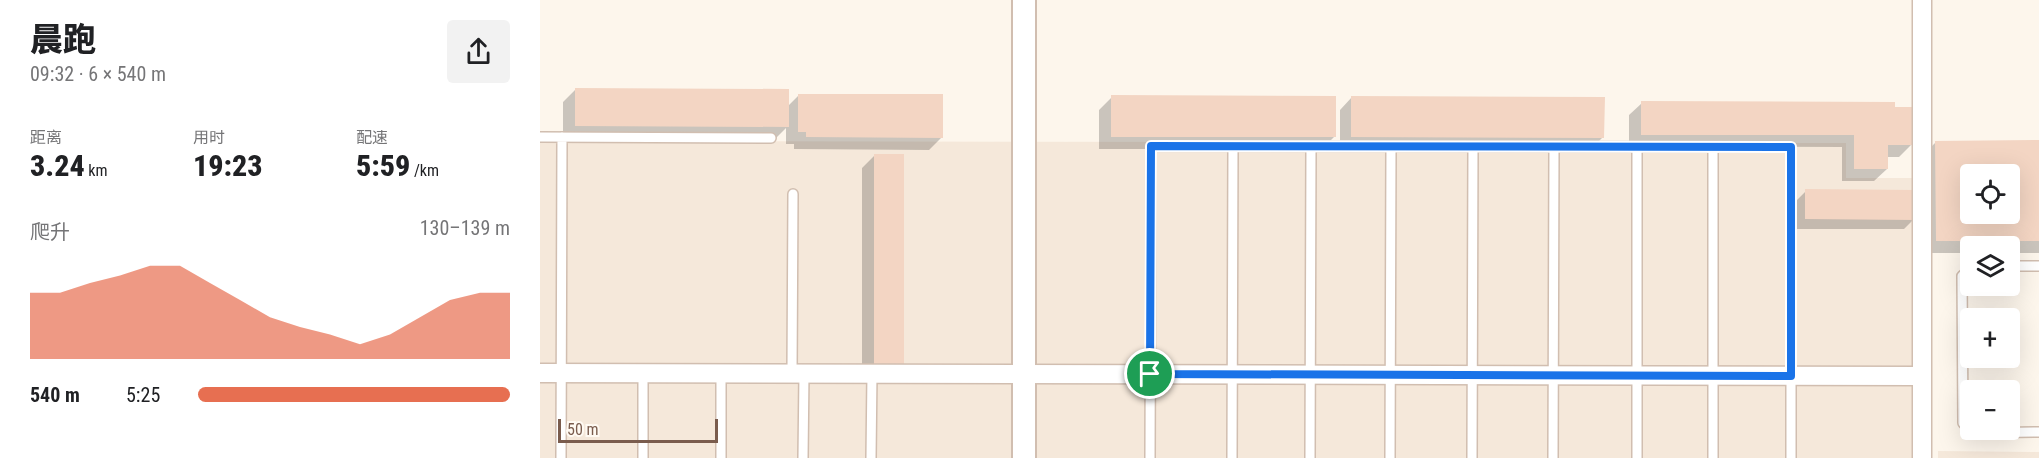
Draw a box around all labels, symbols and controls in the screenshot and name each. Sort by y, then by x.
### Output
text: 晨跑 [30,20,96,59]
button: share [447,20,510,83]
text: 09:32 · 6 × 540 m [30,62,166,86]
text: 距离 [30,128,62,147]
text: 用时 [193,128,225,147]
text: 配速 [356,128,388,147]
text: 3.24 [30,148,85,183]
text: 19:23 [193,148,262,183]
text: 5:59 [356,148,410,183]
text: km [85,161,108,180]
text: /km [410,161,439,180]
map controls [1960,164,2020,440]
button: locate [1960,164,2020,224]
text: 130–139 m [420,216,510,240]
text: 爬升 [30,220,70,244]
button: layers [1960,236,2020,296]
button: + [1960,308,2020,368]
pin [1124,348,1175,399]
icon: arrive [1133,357,1166,390]
button: − [1960,380,2020,440]
text: 540 m [30,383,80,407]
text: 5:25 [126,383,160,407]
scale bar [558,416,718,444]
text: 50 m [567,420,599,439]

